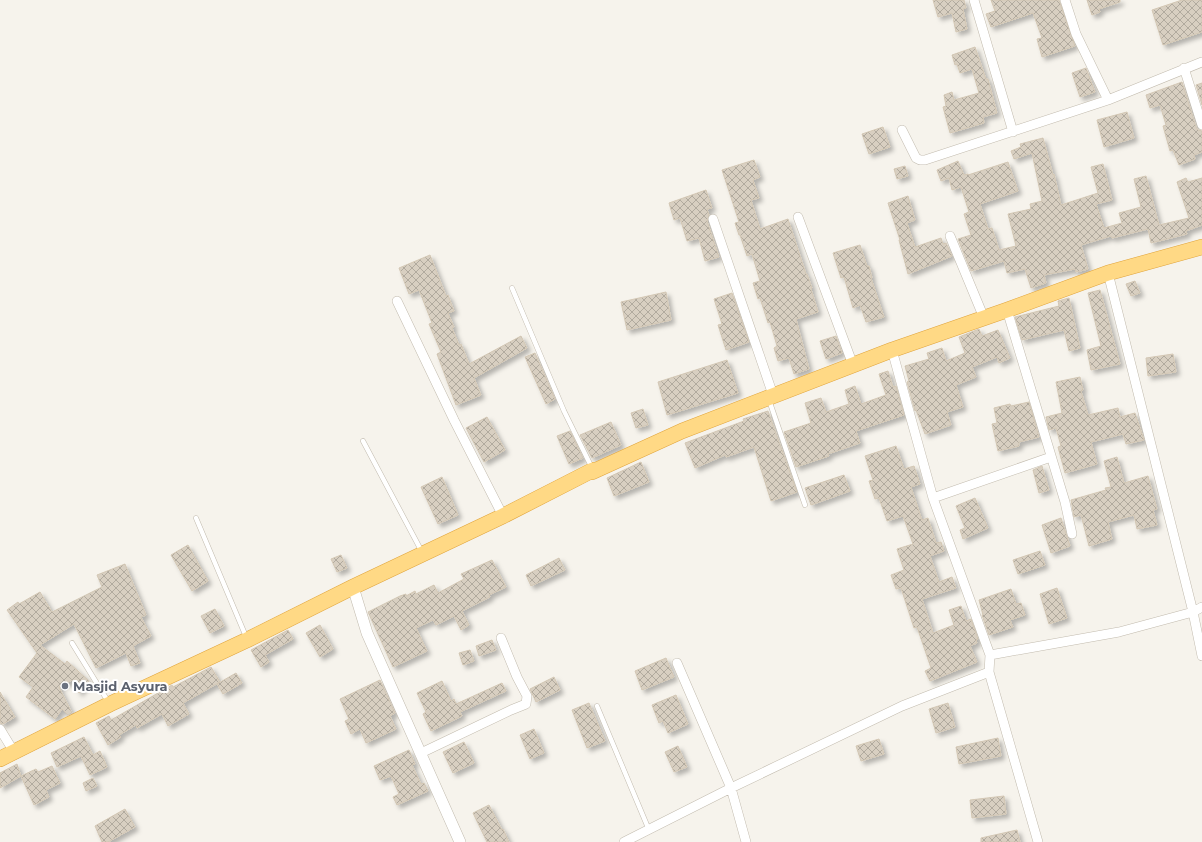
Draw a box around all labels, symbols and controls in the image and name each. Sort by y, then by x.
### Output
place label: Masjid Asyura [73,678,168,694]
marker: Masjid Asyura [60,681,70,691]

